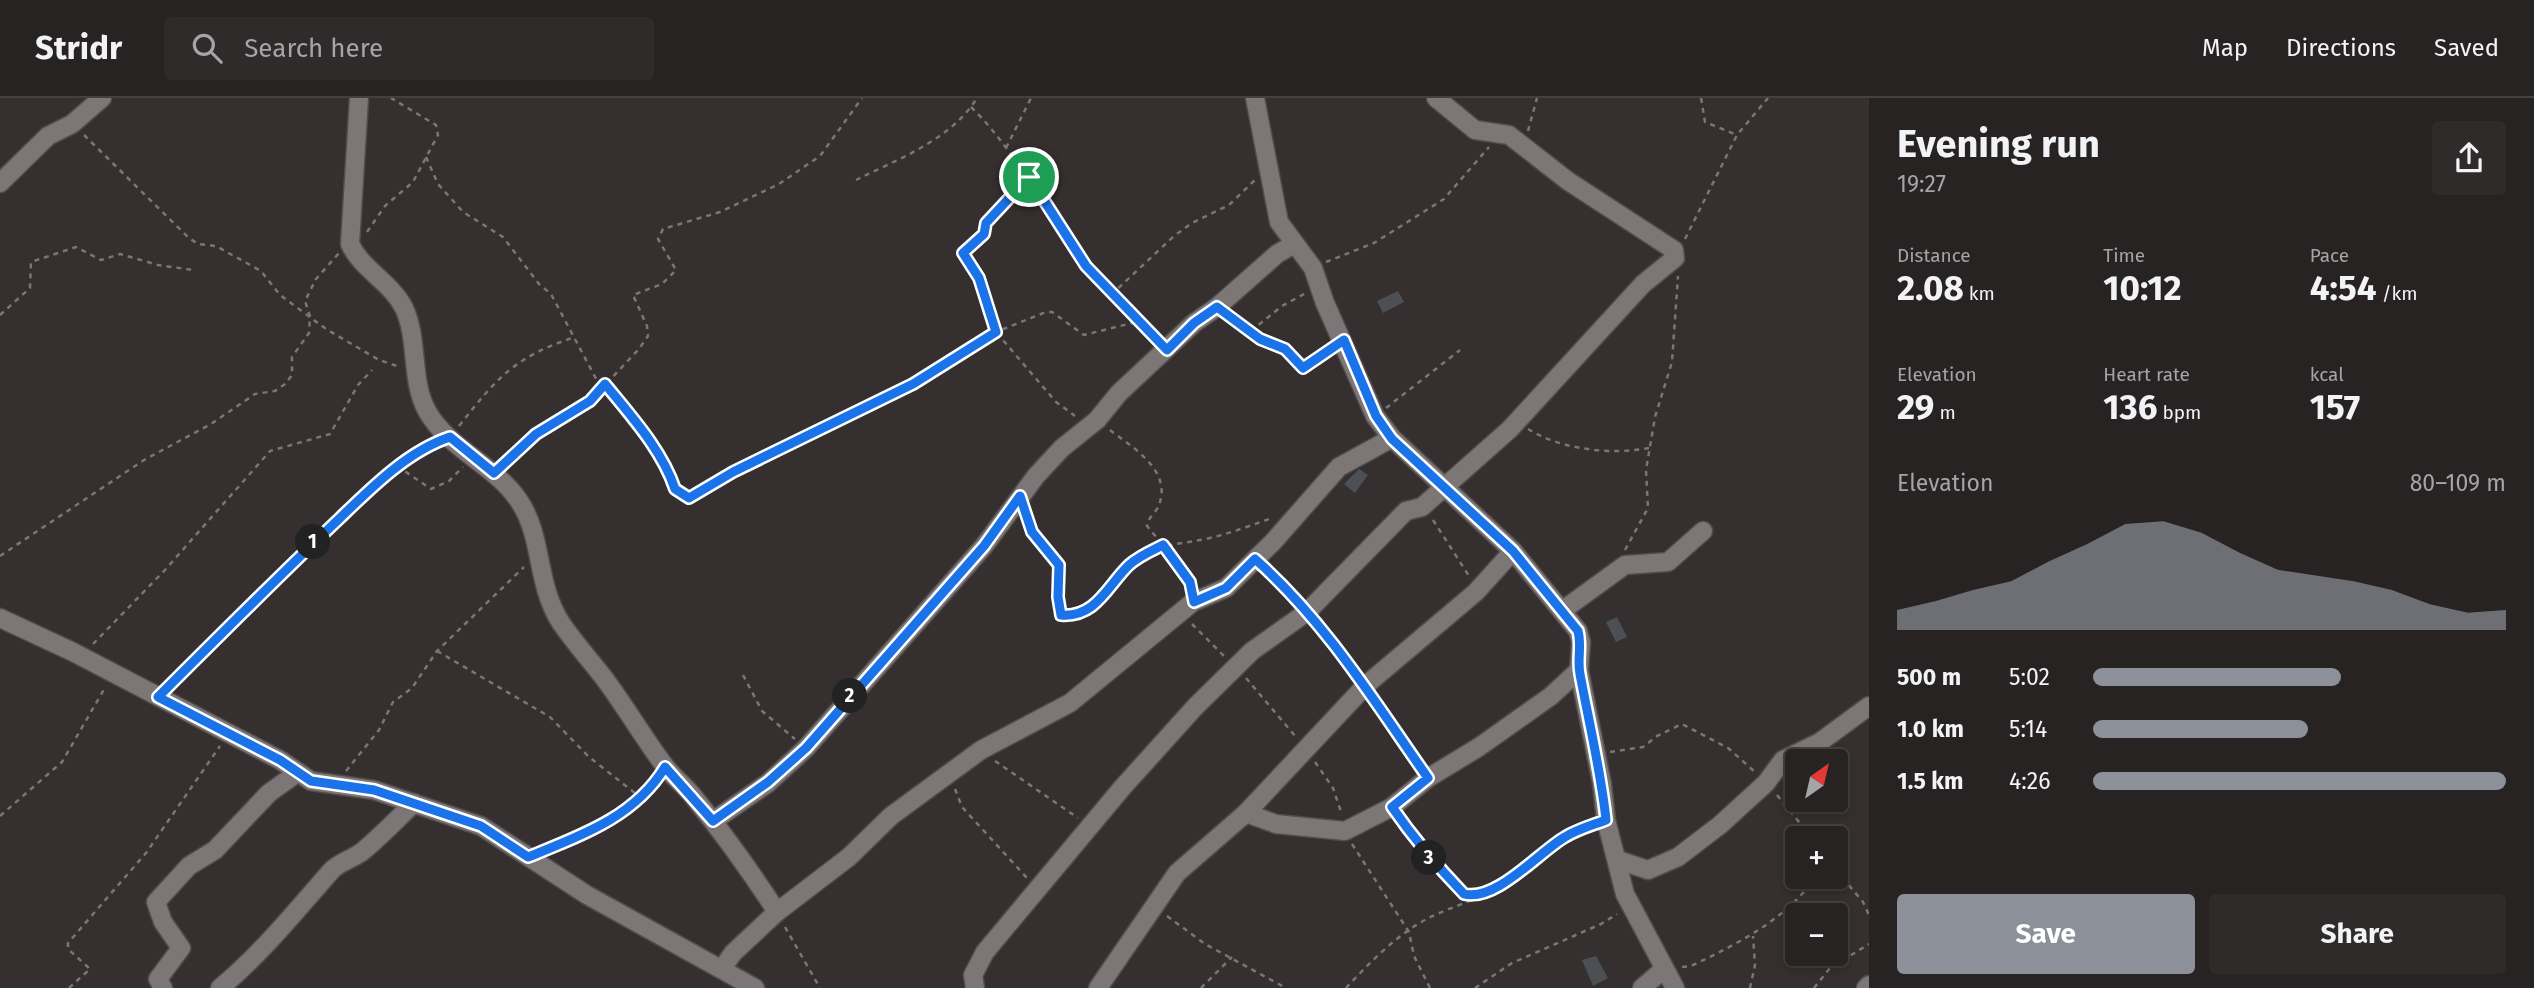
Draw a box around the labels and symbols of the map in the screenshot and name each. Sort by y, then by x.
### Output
pin [999,147,1059,207]
pin: 1 [296,524,330,560]
pin: 2 [832,678,868,714]
north arrow [1785,749,1848,812]
pin: 3 [1412,840,1446,876]

